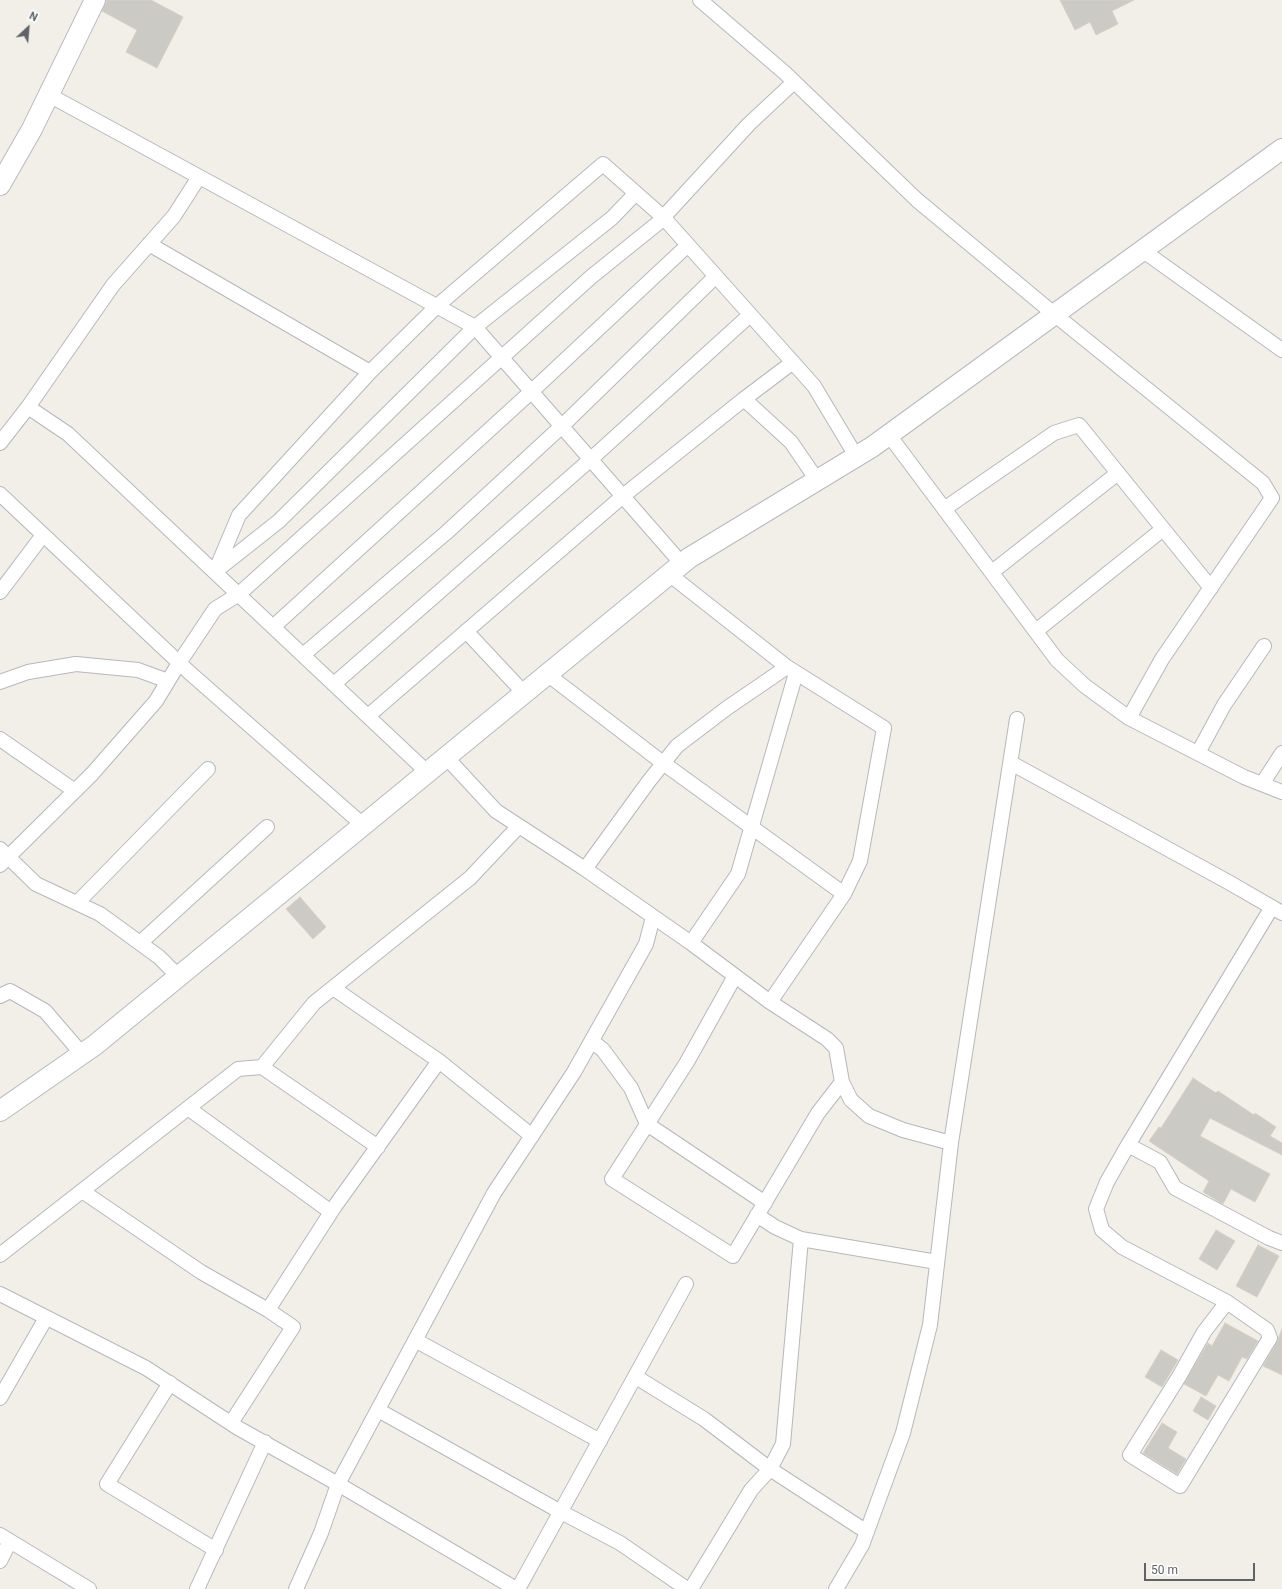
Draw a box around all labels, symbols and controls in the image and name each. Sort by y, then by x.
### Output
north arrow [8,8,48,48]
text: N [27,9,40,24]
scale bar [1146,1555,1257,1581]
text: 50 m [1151,1563,1178,1577]

